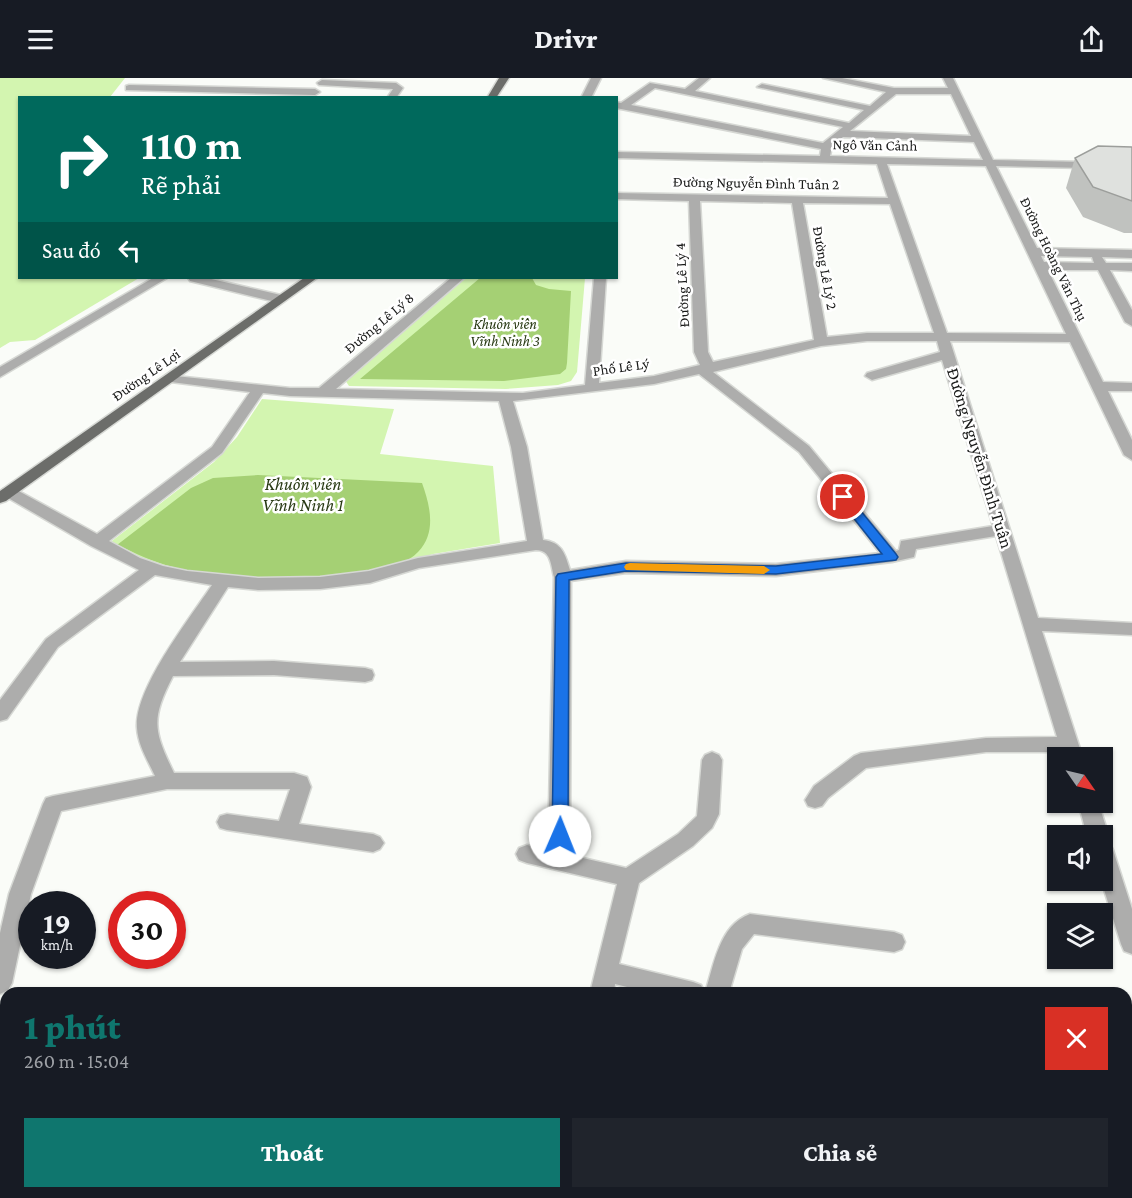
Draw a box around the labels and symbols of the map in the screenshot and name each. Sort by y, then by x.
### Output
street label: Ngô Văn Cảnh [833,136,917,155]
street label: Đường Nguyễn Đình Tuân 2 [673,174,839,193]
street label: Đường Hoàng Văn Thụ [1016,195,1091,324]
street label: Đường Lê Lý 2 [809,225,840,311]
street label: Đường Lê Lý 4 [672,242,693,328]
street label: Đường Lê Lý 8 [341,289,417,357]
park label: Khuôn viên Vĩnh Ninh 3 [470,316,540,349]
street label: Đường Lê Lợi [109,346,184,405]
street label: Phố Lê Lý [592,354,650,380]
street label: Đường Nguyễn Đình Tuân [943,365,1017,551]
pin [817,471,868,522]
park label: Khuôn viên Vĩnh Ninh 1 [263,474,344,515]
north arrow [1047,747,1113,813]
position arrow [528,804,592,868]
speed limit sign: 30 [108,891,186,969]

